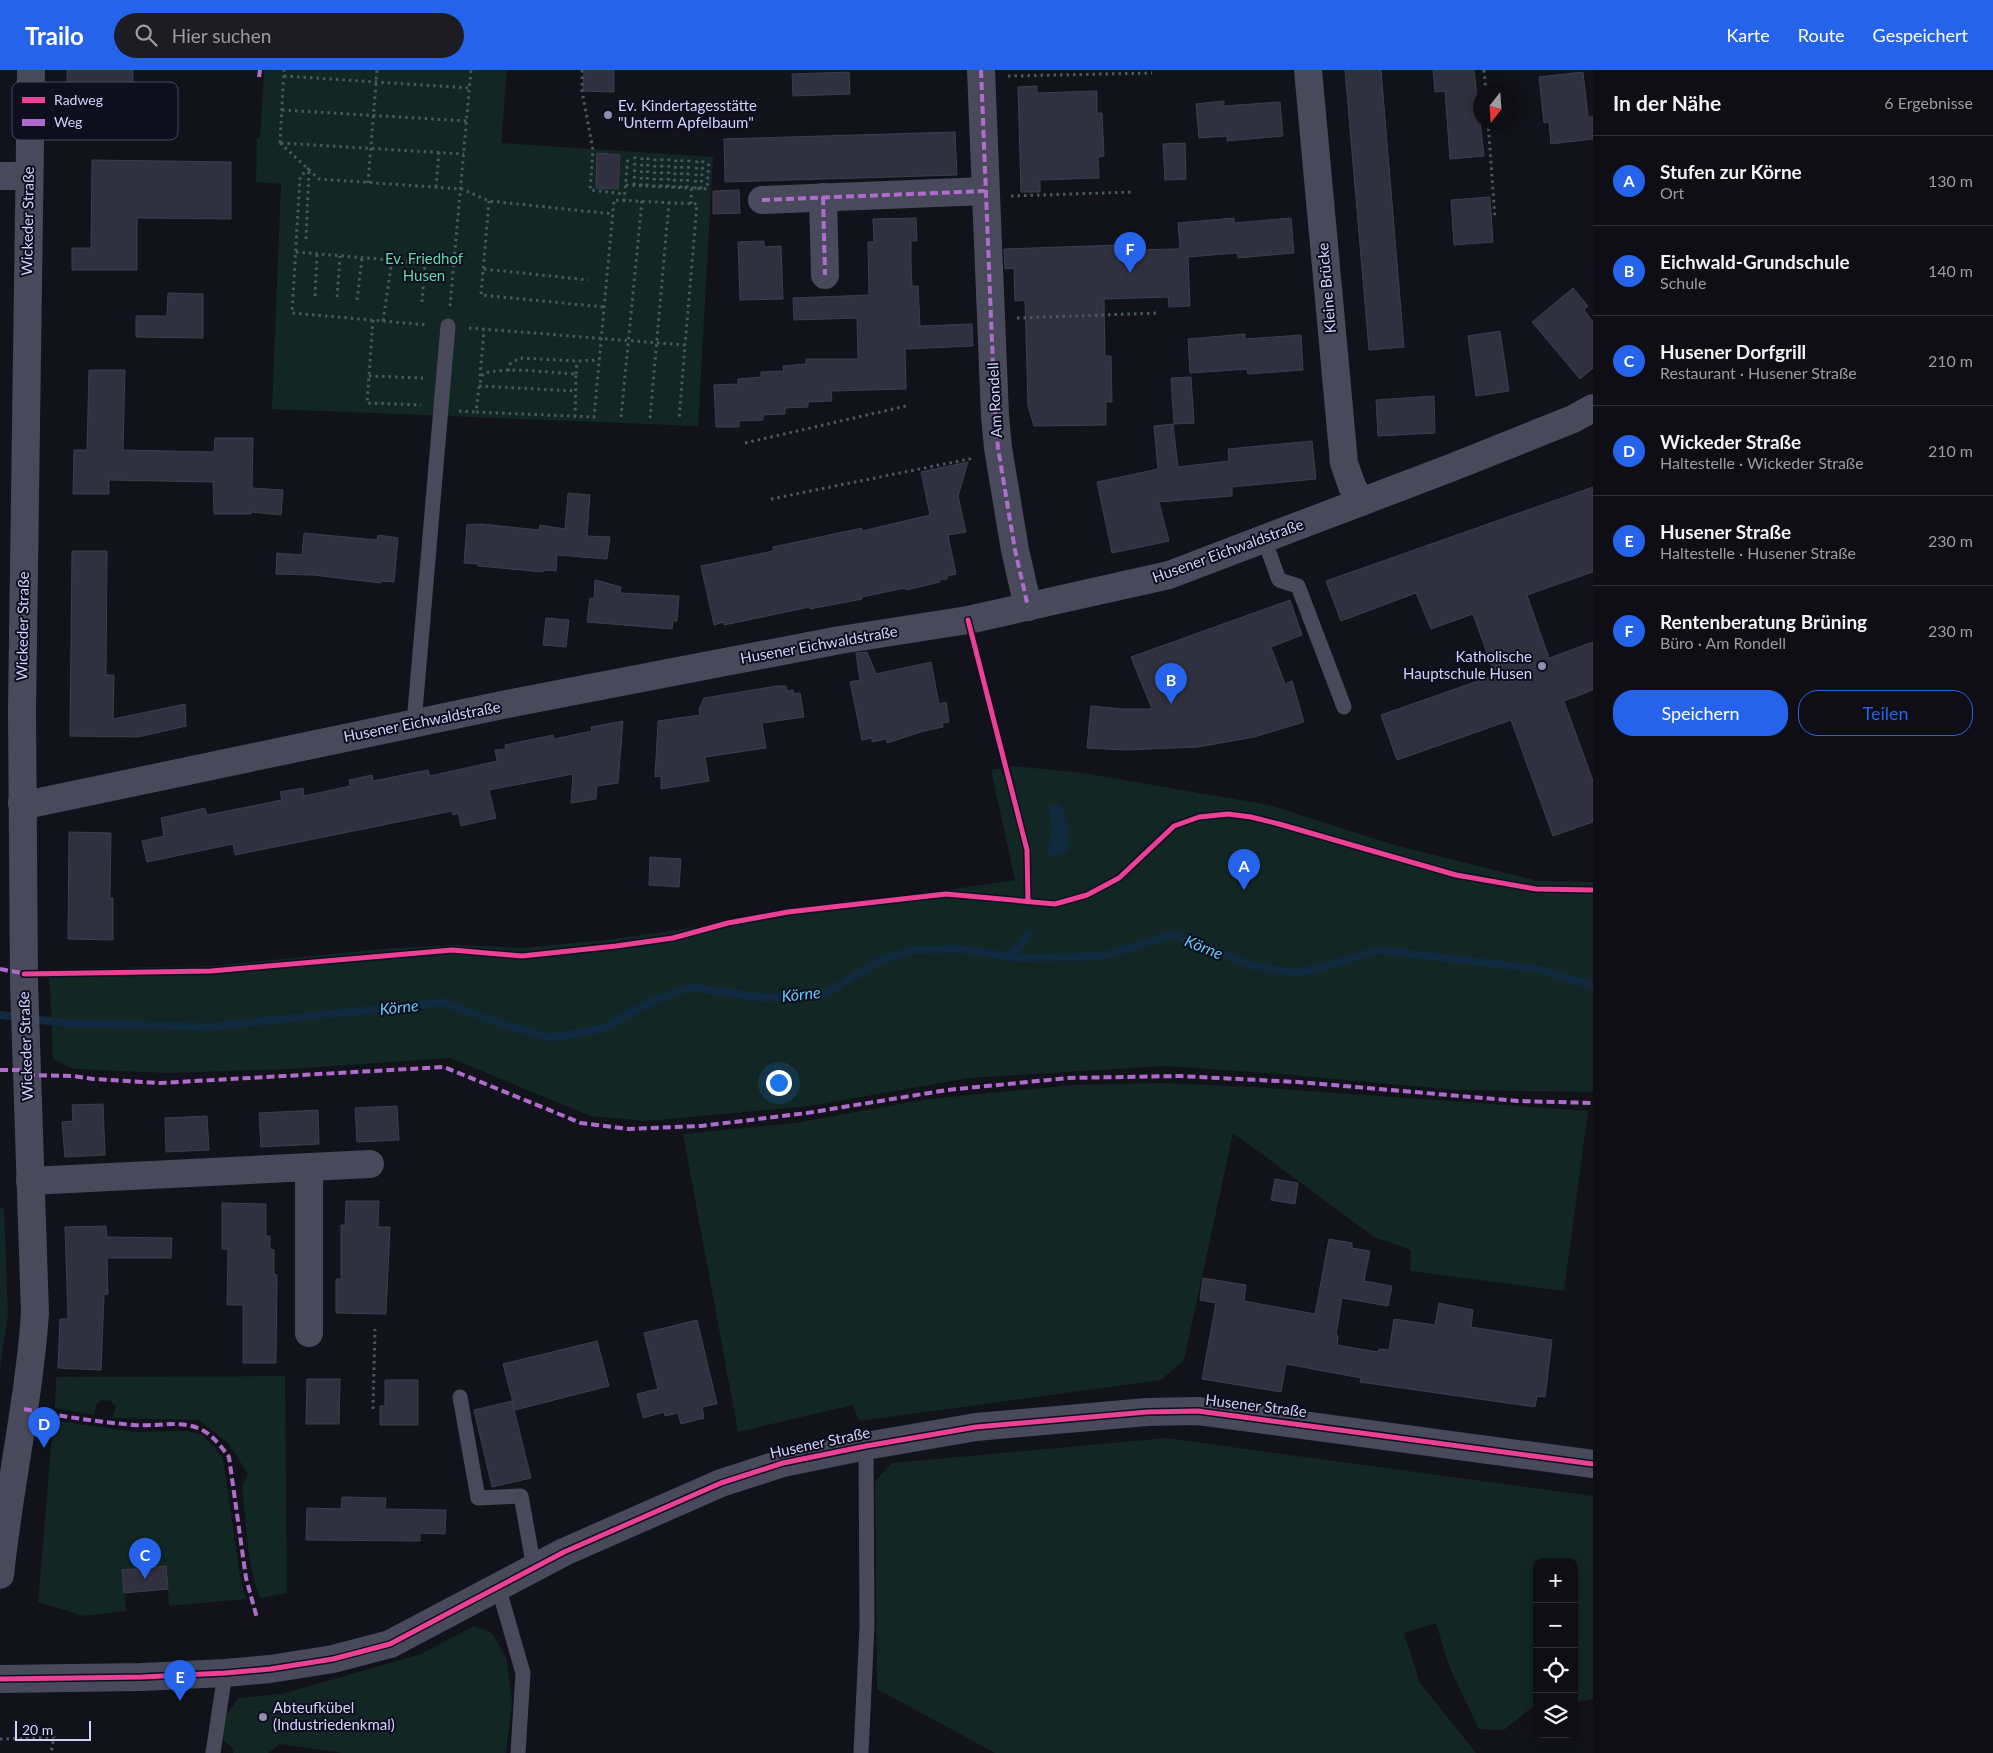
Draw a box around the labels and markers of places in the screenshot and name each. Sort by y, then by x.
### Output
place label: Ev. Kindertagesstätte "Unterm Apfelbaum" [618,96,757,131]
marker: Ev. Kindertagesstätte "Unterm Apfelbaum" [602,109,614,121]
pin: F [1114,232,1146,273]
place label: Katholische Hauptschule Husen [1403,647,1532,682]
marker: Katholische Hauptschule Husen [1536,660,1548,672]
pin: B [1155,663,1187,704]
pin: A [1228,849,1260,890]
pin: D [28,1407,60,1448]
pin: C [129,1538,161,1579]
pin: E [164,1660,196,1701]
place label: Abteufkübel (Industriedenkmal) [273,1698,395,1733]
marker: Abteufkübel (Industriedenkmal) [257,1711,269,1723]

